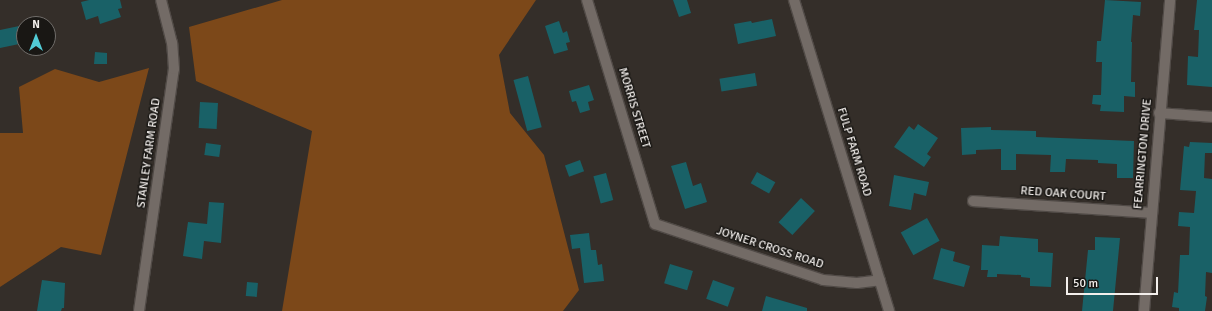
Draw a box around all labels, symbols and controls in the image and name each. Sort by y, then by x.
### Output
north arrow [16,16,56,56]
text: N [32,18,40,31]
street label: MORRIS STREET [615,66,653,150]
street label: STANLEY FARM ROAD [134,97,164,209]
street label: FEARRINGTON DRIVE [1131,98,1155,210]
street label: FULP FARM ROAD [834,106,874,198]
street label: RED OAK COURT [1020,184,1106,204]
street label: JOYNER CROSS ROAD [715,224,825,272]
scale bar [1068,269,1160,295]
text: 50 m [1073,276,1098,291]

